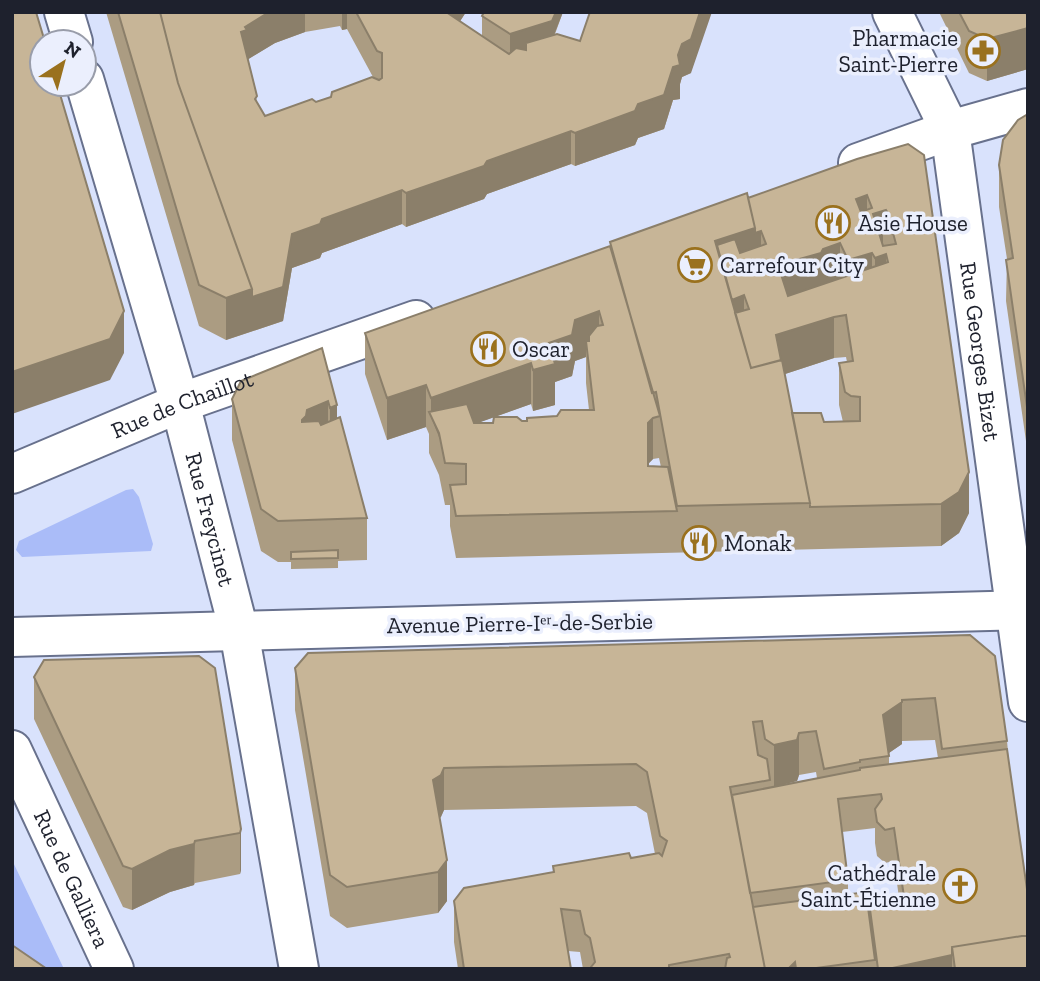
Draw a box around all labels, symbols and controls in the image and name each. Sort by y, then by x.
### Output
place label: Pharmacie Saint-Pierre [838,24,958,78]
north arrow [28,28,98,98]
pharmacy icon: Pharmacie Saint-Pierre [964,32,1002,70]
text: N [60,36,85,63]
restaurant icon: Asie House [814,204,852,242]
place label: Asie House [858,209,968,237]
supermarket icon: Carrefour City [676,246,714,284]
place label: Carrefour City [720,251,864,279]
street label: Rue Georges Bizet [954,260,1006,443]
restaurant icon: Oscar [469,330,507,368]
place label: Oscar [512,335,570,363]
street label: Rue de Chaillot [107,364,257,444]
street label: Rue Freycinet [179,449,241,590]
restaurant icon: Monak [680,524,718,562]
place label: Monak [724,529,792,557]
street label: Avenue Pierre-Iᵉʳ-de-Serbie [387,607,653,639]
street label: Rue de Galliera [28,805,116,952]
place label: Cathédrale Saint-Étienne [801,859,936,913]
church icon: Cathédrale Saint-Étienne [941,867,979,905]

